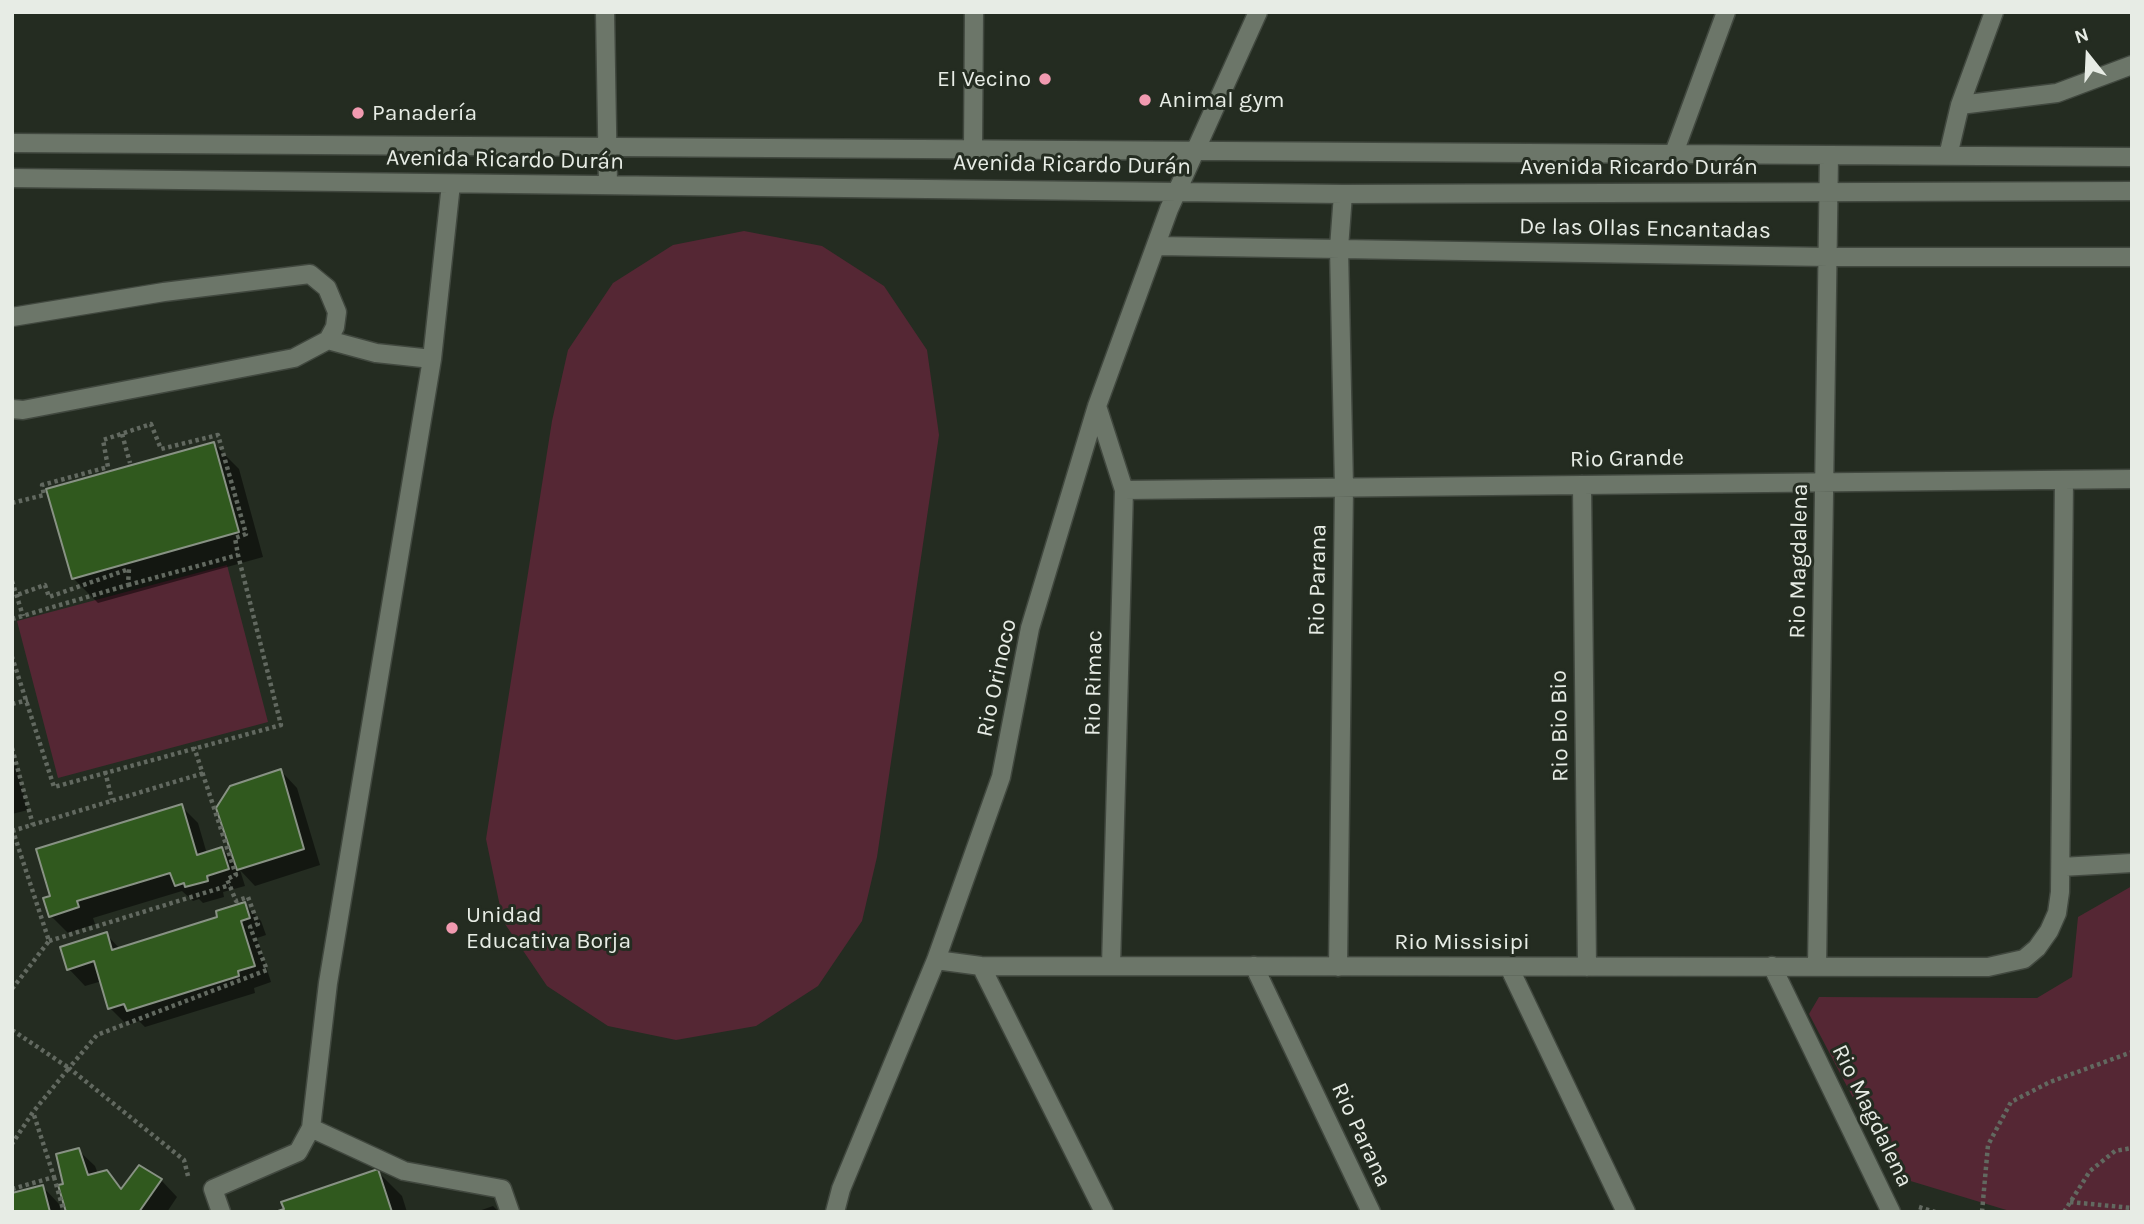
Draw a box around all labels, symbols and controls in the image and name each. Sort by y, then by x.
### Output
north arrow [2053,21,2123,91]
text: N [2072,23,2091,49]
place label: El Vecino [937,65,1031,93]
marker: El Vecino [1037,71,1053,87]
place label: Animal gym [1159,86,1285,114]
marker: Animal gym [1137,92,1153,108]
place label: Panadería [372,99,477,127]
marker: Panadería [350,105,366,121]
street label: Avenida Ricardo Durán [386,144,624,176]
street label: Avenida Ricardo Durán [953,149,1191,181]
street label: Avenida Ricardo Durán [1520,153,1758,181]
street label: De las Ollas Encantadas [1519,213,1771,245]
street label: Rio Grande [1570,444,1684,474]
street label: Rio Magdalena [1784,483,1814,639]
street label: Rio Parana [1303,524,1333,636]
street label: Rio Orinoco [971,617,1023,739]
street label: Rio Rimac [1079,630,1109,736]
street label: Rio Bio Bio [1545,670,1575,782]
place label: Unidad Educativa Borja [466,901,631,955]
marker: Unidad Educativa Borja [444,920,460,936]
street label: Rio Missisipi [1394,928,1530,956]
street label: Rio Magdalena [1826,1040,1918,1192]
street label: Rio Parana [1325,1078,1397,1192]

